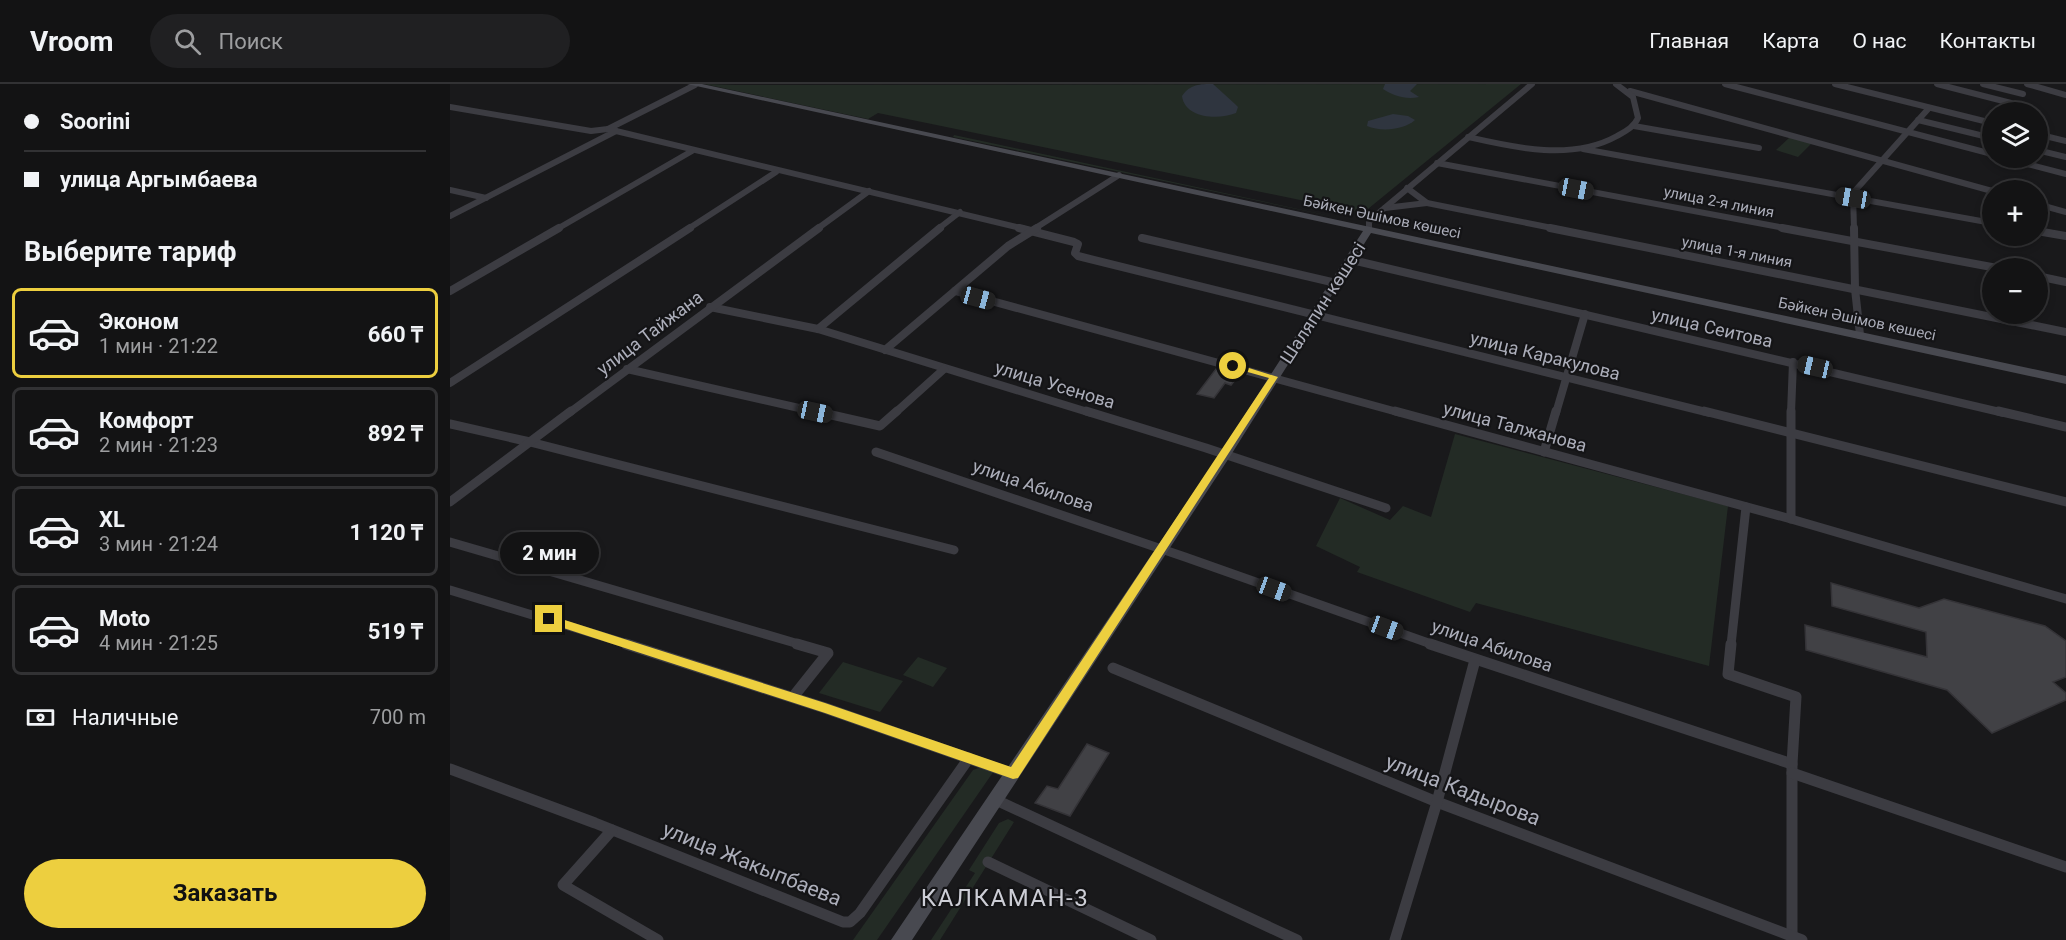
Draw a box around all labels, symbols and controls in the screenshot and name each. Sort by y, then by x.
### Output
search box [150,14,570,68]
text: Vroom [30,25,114,58]
icon: search [171,25,204,58]
text: Поиск [219,29,283,54]
text: Главная [1649,29,1729,53]
text: Карта [1762,29,1819,53]
text: О нас [1852,29,1907,53]
text: Контакты [1940,29,2036,53]
map controls [1982,102,2048,324]
button: layers [1982,102,2048,168]
text: Soorini [60,109,130,134]
text: улица Аргымбаева [60,167,258,192]
car [1557,177,1595,201]
button: + [1982,180,2048,246]
street label: улица 2-я линия [1662,182,1776,222]
car [1834,186,1872,210]
street label: Бәйкен Әшімов көшесі [1302,192,1462,242]
street label: улица 1-я линия [1680,232,1794,272]
text: Выберите тариф [24,236,236,268]
street label: Шаляпин көшесі [1276,238,1370,367]
button: − [1982,258,2048,324]
car [958,285,998,311]
street label: улица Тайжана [593,286,707,379]
street label: Бәйкен Әшімов көшесі [1777,294,1937,344]
street label: улица Сеитова [1649,303,1775,352]
icon: car [27,306,81,360]
text: Эконом [99,309,179,334]
text: 660 ₸ [368,322,423,347]
street label: улица Каракулова [1468,327,1622,384]
text: 1 мин · 21:22 [99,334,218,358]
route start [1219,352,1246,379]
car [1795,354,1835,380]
street label: улица Усенова [993,356,1118,413]
street label: улица Талжанова [1441,397,1589,456]
car [796,399,834,425]
icon: car [27,405,81,459]
text: Комфорт [99,408,194,433]
text: 892 ₸ [368,421,423,446]
text: 2 мин · 21:23 [99,433,218,457]
street label: улица Абилова [970,455,1096,516]
icon: car [27,504,81,558]
text: XL [99,507,125,532]
text: 1 120 ₸ [350,520,423,545]
text: 3 мин · 21:24 [99,532,218,556]
callout: 2 мин [500,532,598,574]
text: 2 мин [522,541,577,565]
car [1254,574,1294,604]
icon: car [27,603,81,657]
route end [535,605,562,632]
text: Moto [99,606,150,631]
car [1366,613,1406,643]
street label: улица Абилова [1429,615,1555,676]
text: 519 ₸ [368,619,423,644]
text: 4 мин · 21:25 [99,631,218,655]
icon: cash [24,701,57,734]
text: Наличные [72,705,178,730]
text: 700 m [370,705,426,729]
street label: улица Кадырова [1382,749,1544,831]
street label: улица Жакыпбаева [659,817,845,911]
button: Заказать [24,859,426,928]
district label: КАЛКАМАН-3 [921,884,1089,912]

